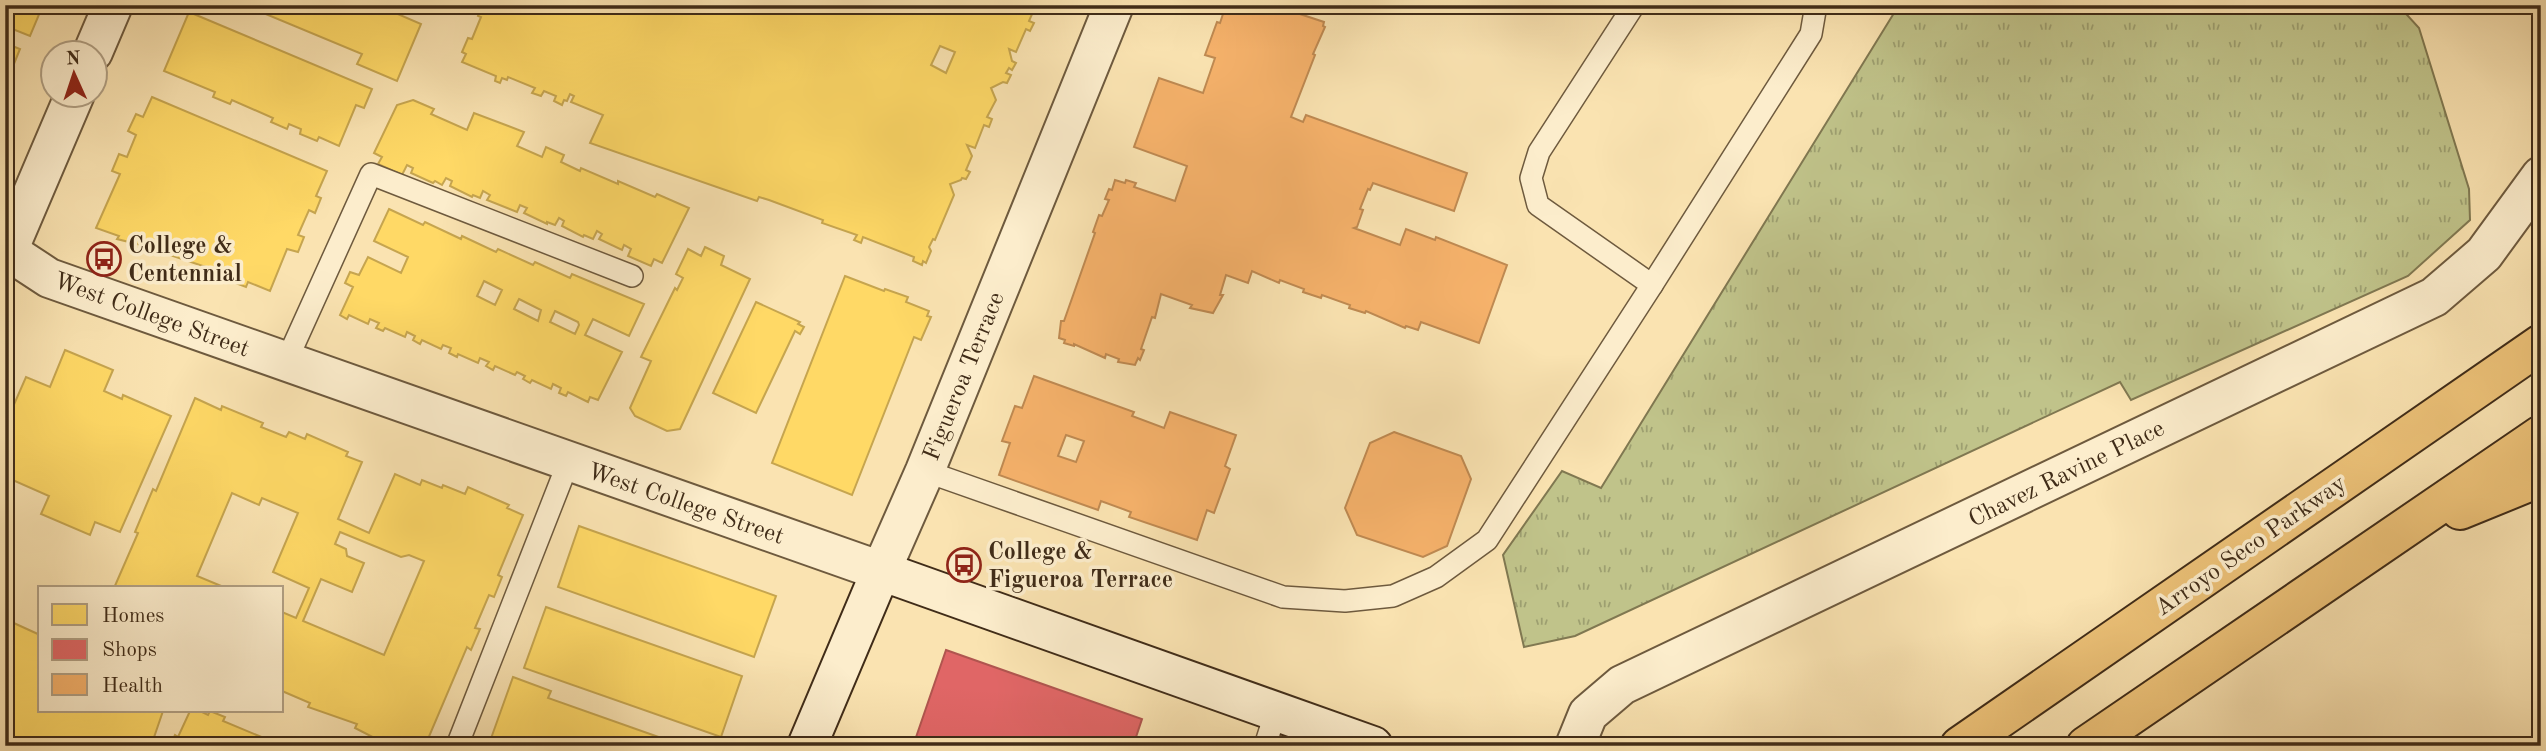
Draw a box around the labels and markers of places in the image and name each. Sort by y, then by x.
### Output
place label: College & Centennial [128,235,242,287]
bus stop icon: College & Centennial [85,240,123,278]
place label: College & Figueroa Terrace [988,541,1173,593]
bus stop icon: College & Figueroa Terrace [945,546,983,584]

